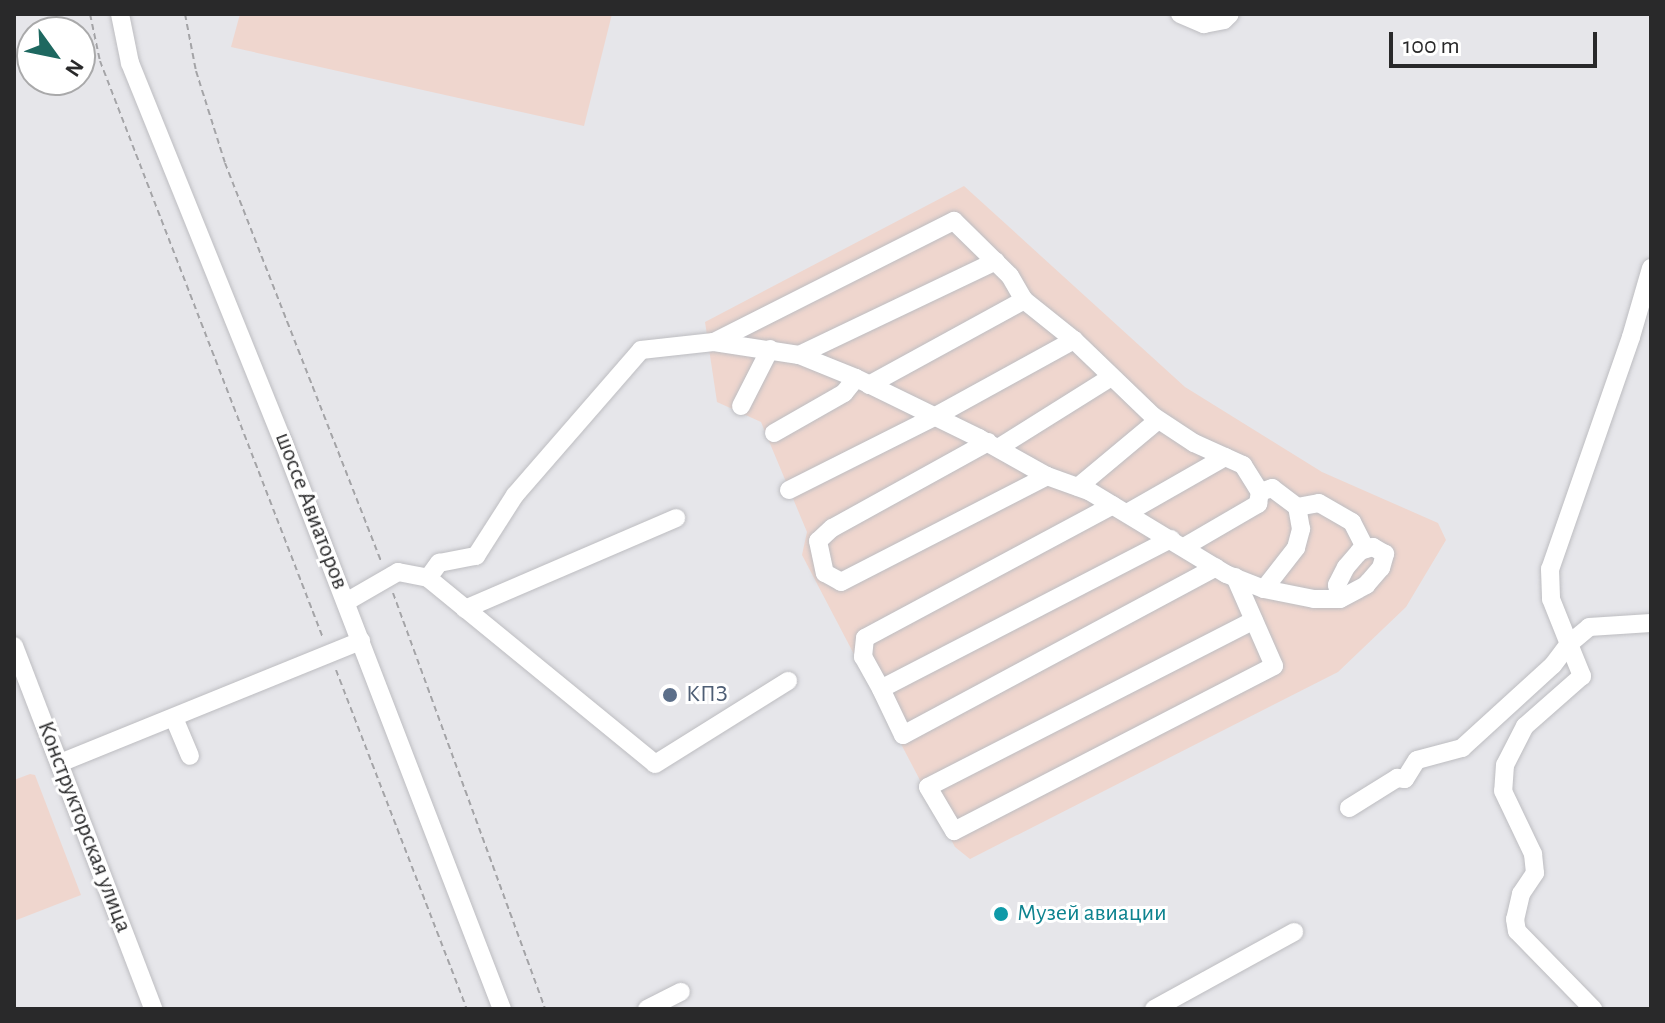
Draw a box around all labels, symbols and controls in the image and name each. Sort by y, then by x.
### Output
north arrow [16,16,96,96]
scale bar [1393,16,1601,66]
text: 100 m [1403,34,1460,58]
text: N [61,56,88,80]
street label: шоссе Авиаторов [268,428,354,594]
place label: КПЗ [686,681,728,709]
marker: КПЗ [661,686,679,704]
street label: Конструкторская улица [30,717,138,937]
place label: Музей авиации [1017,900,1167,928]
marker: Музей авиации [992,905,1010,923]

